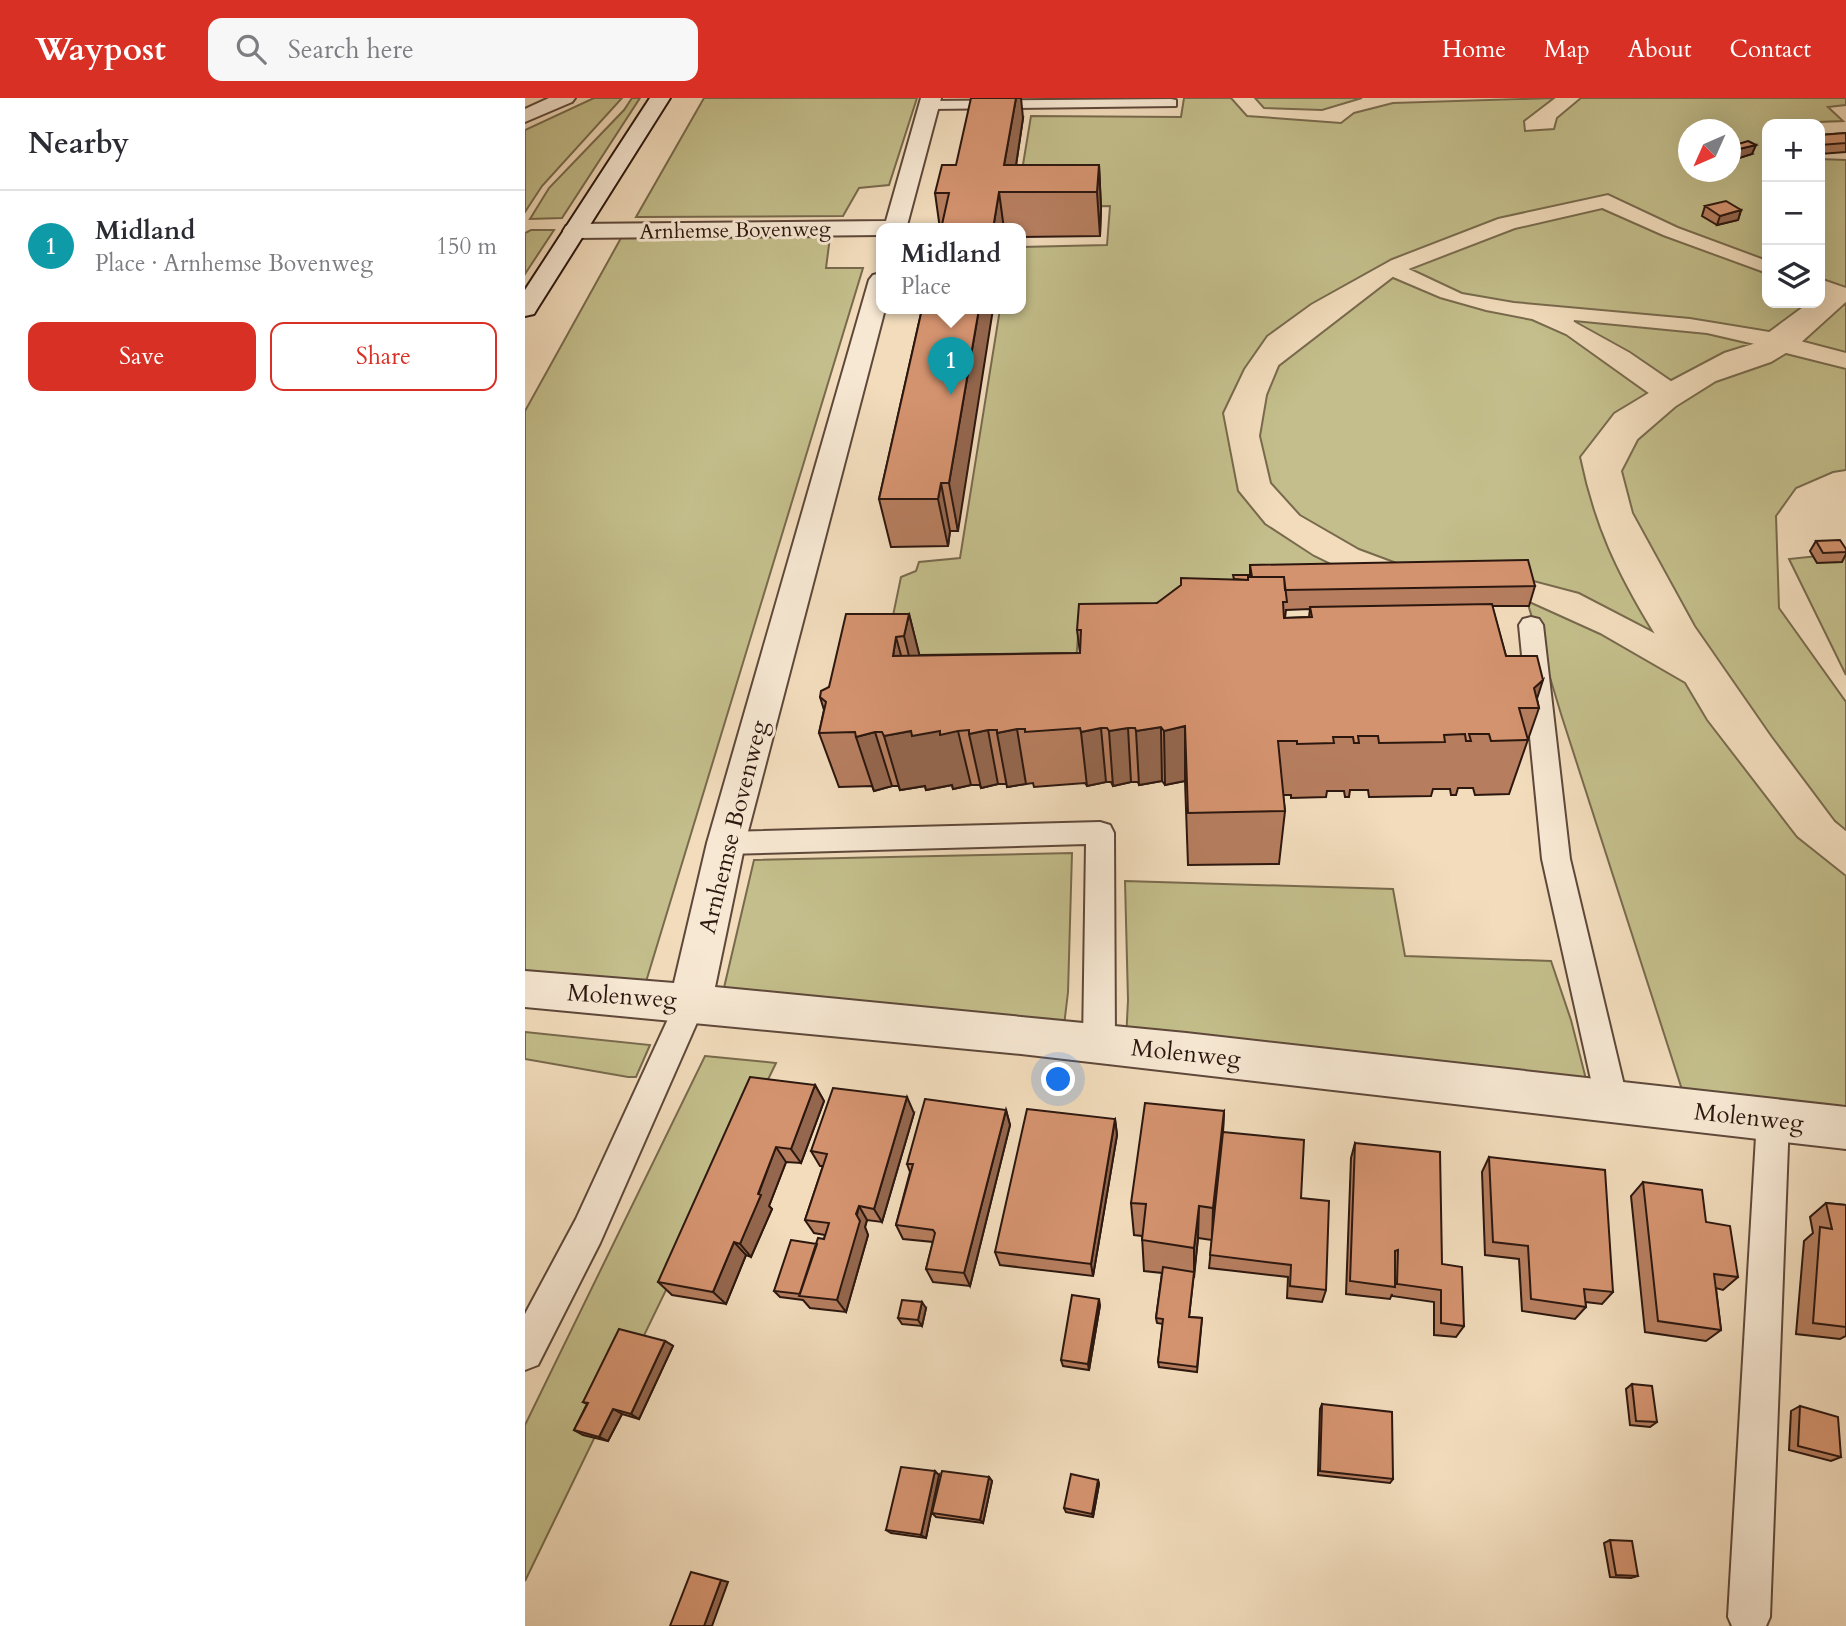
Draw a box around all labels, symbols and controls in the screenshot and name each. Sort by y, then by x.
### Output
search box [208,18,698,81]
text: Waypost [35,27,166,72]
icon: search [232,30,270,68]
text: Search here [288,32,414,67]
text: Home [1442,33,1506,66]
text: Map [1544,33,1590,66]
text: About [1628,33,1692,66]
text: Contact [1730,33,1811,66]
north arrow [1678,119,1741,182]
map controls [1762,119,1825,308]
button: + [1762,119,1825,182]
text: Nearby [28,123,129,164]
button: − [1762,182,1825,245]
text: Midland [95,213,195,248]
street label: Arnhemse Bovenweg [639,214,831,247]
popup [876,223,1026,314]
text: 1 [45,231,57,262]
text: 150 m [436,231,497,262]
text: Midland [901,236,1001,271]
button: layers [1762,245,1825,308]
text: Place · Arnhemse Bovenweg [95,248,373,279]
text: Place [901,271,951,302]
button: Save [28,322,256,391]
button: Share [270,322,497,391]
pin: 1 [928,337,974,395]
street label: Arnhemse Bovenweg [691,716,776,937]
street label: Molenweg [566,976,678,1017]
street label: Molenweg [1130,1031,1243,1076]
your location [1041,1062,1075,1096]
street label: Molenweg [1693,1095,1806,1140]

